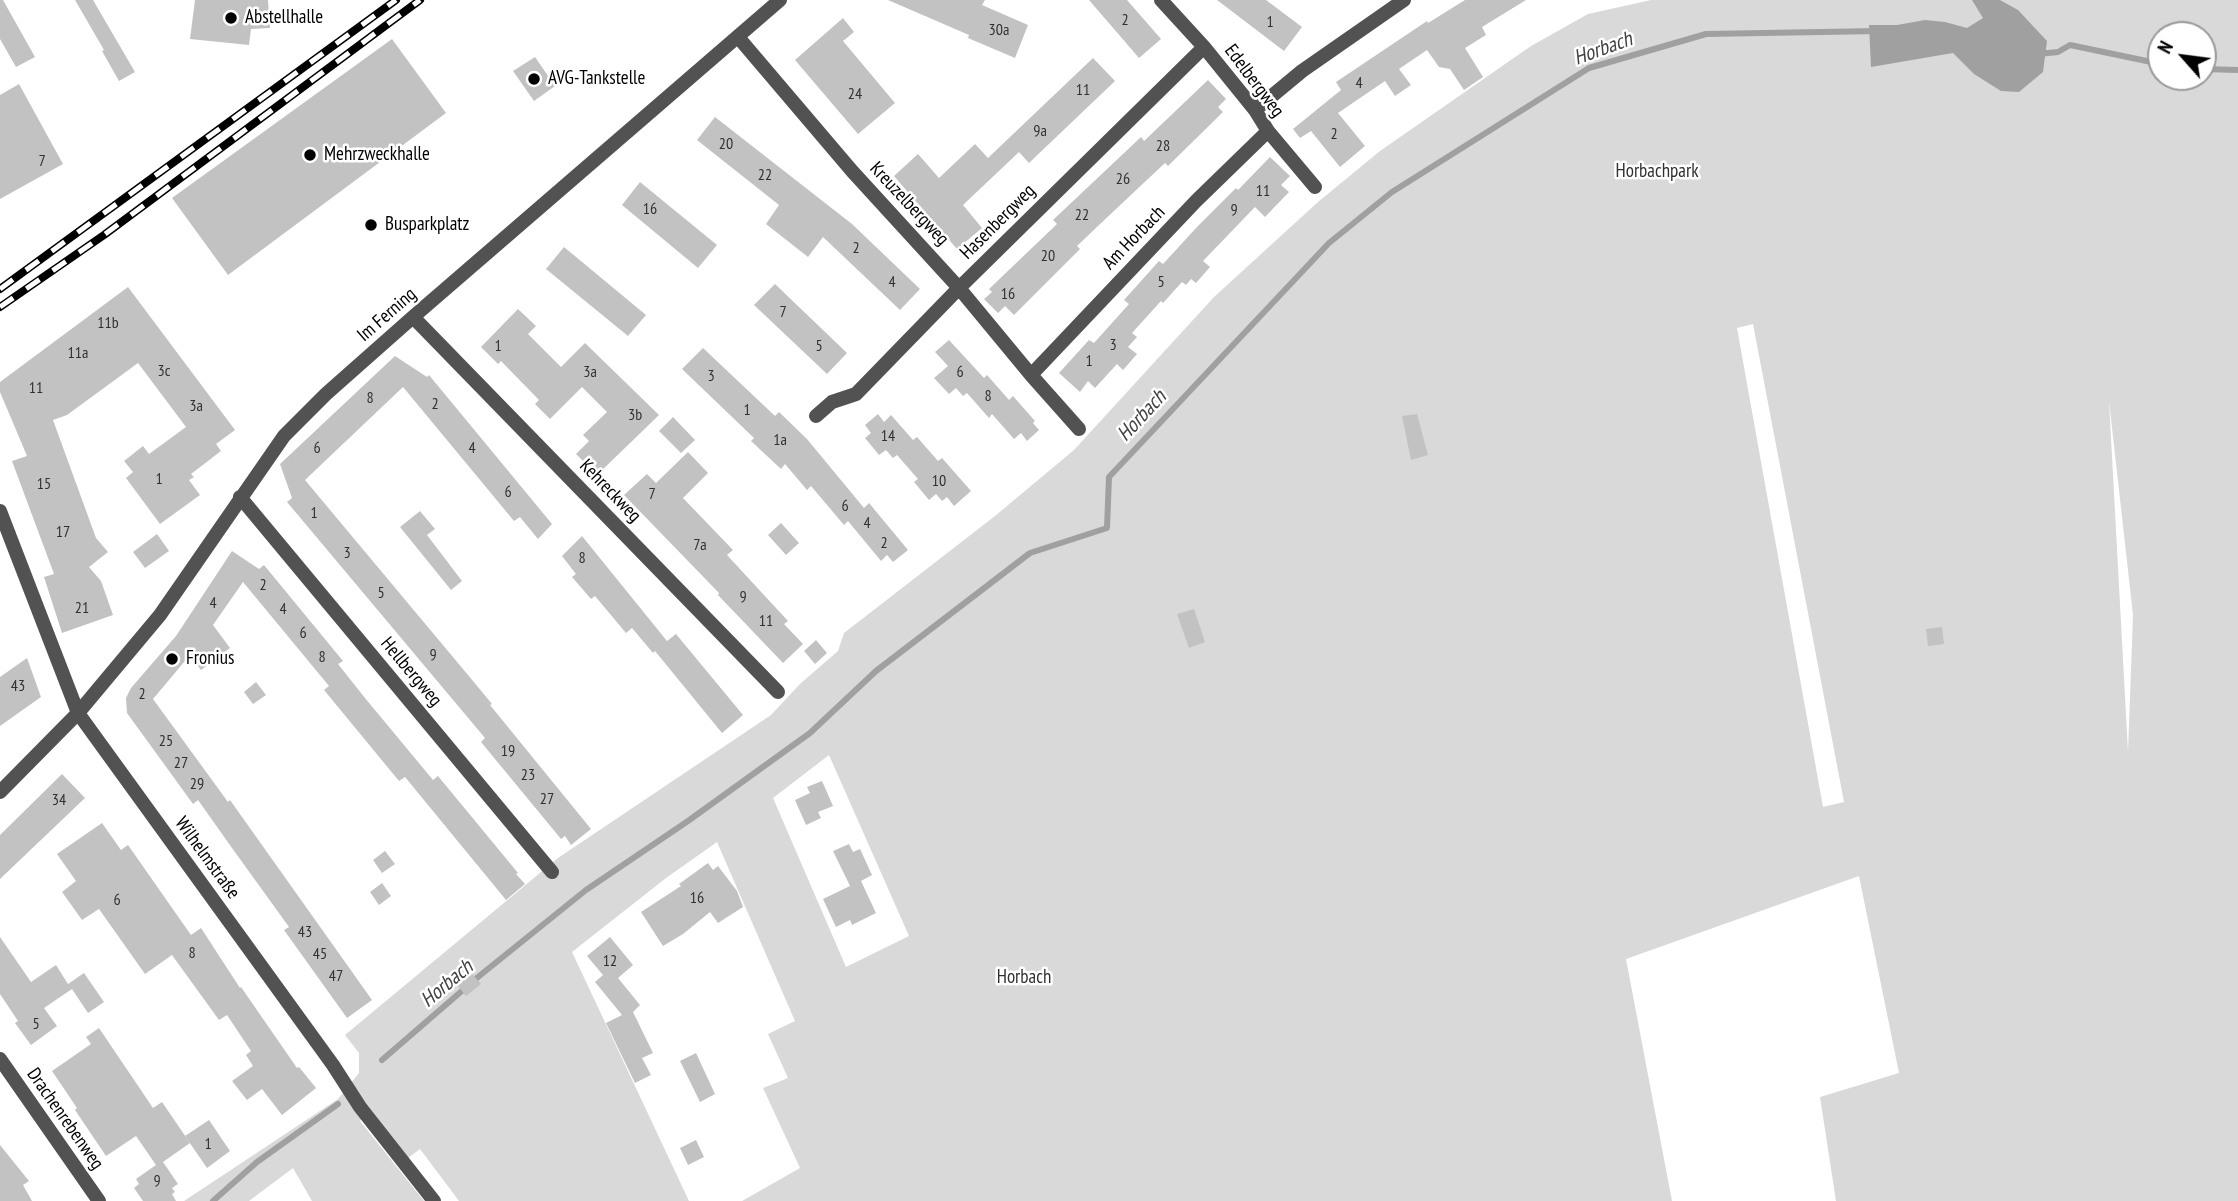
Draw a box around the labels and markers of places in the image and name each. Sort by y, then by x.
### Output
place label: Abstellhalle [245,7,323,29]
marker: Abstellhalle [223,10,239,26]
place label: AVG-Tankstelle [548,68,645,90]
marker: AVG-Tankstelle [526,71,542,87]
place label: Mehrzweckhalle [324,144,430,166]
marker: Mehrzweckhalle [302,147,318,163]
place label: Busparkplatz [385,214,469,236]
marker: Busparkplatz [363,217,379,233]
place label: Fronius [186,648,234,670]
marker: Fronius [164,651,180,667]

